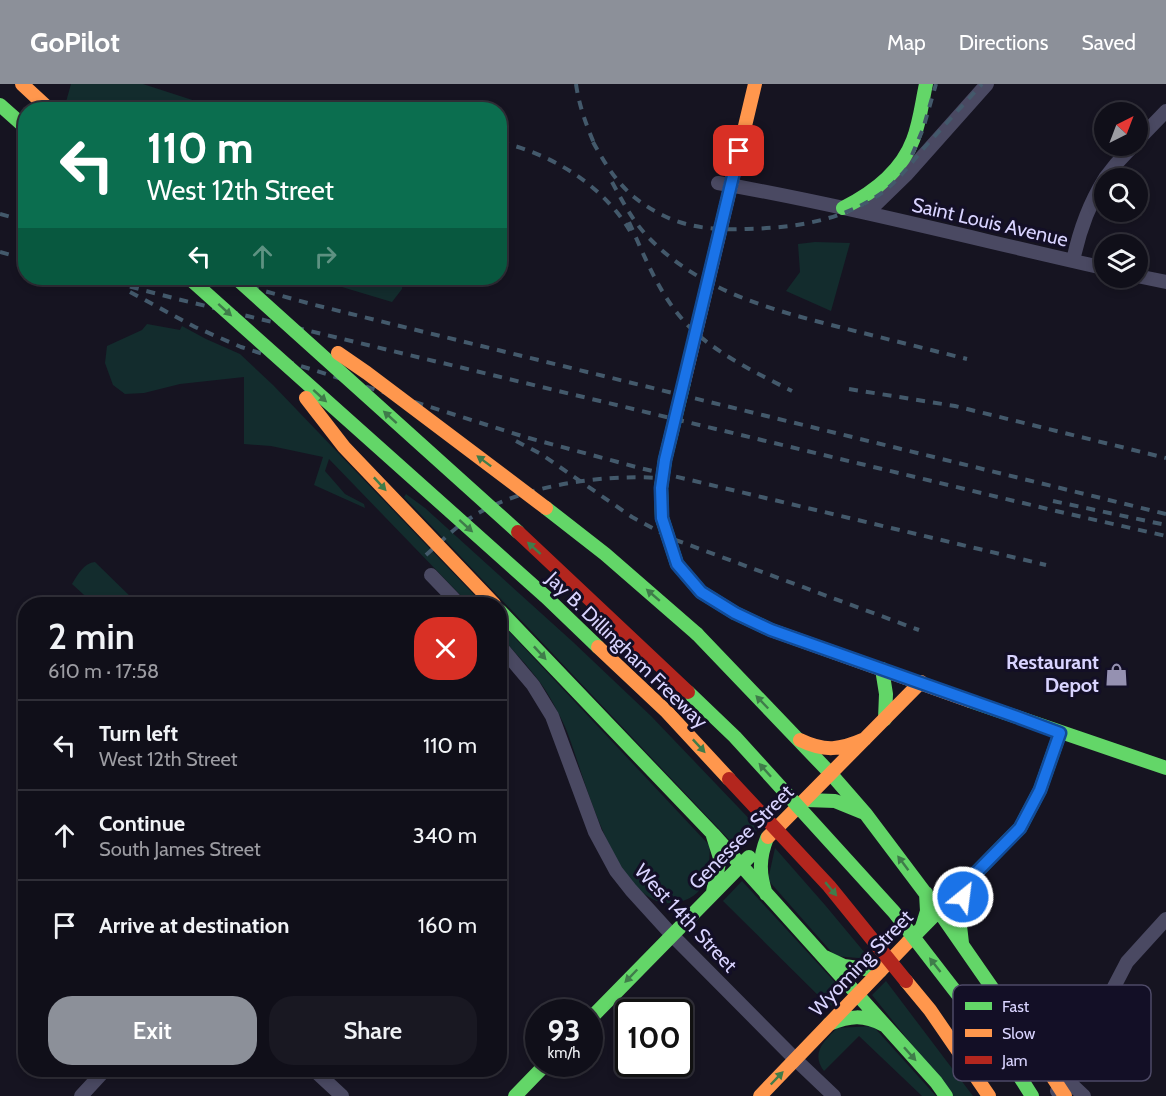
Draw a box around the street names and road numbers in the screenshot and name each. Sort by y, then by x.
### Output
street label: Saint Louis Avenue [910,192,1070,252]
street label: Jay B. Dillingham Freeway [541,566,713,733]
street label: Genessee Street [684,780,798,894]
street label: West 14th Street [630,859,743,977]
street label: Wyoming Street [804,905,918,1021]

